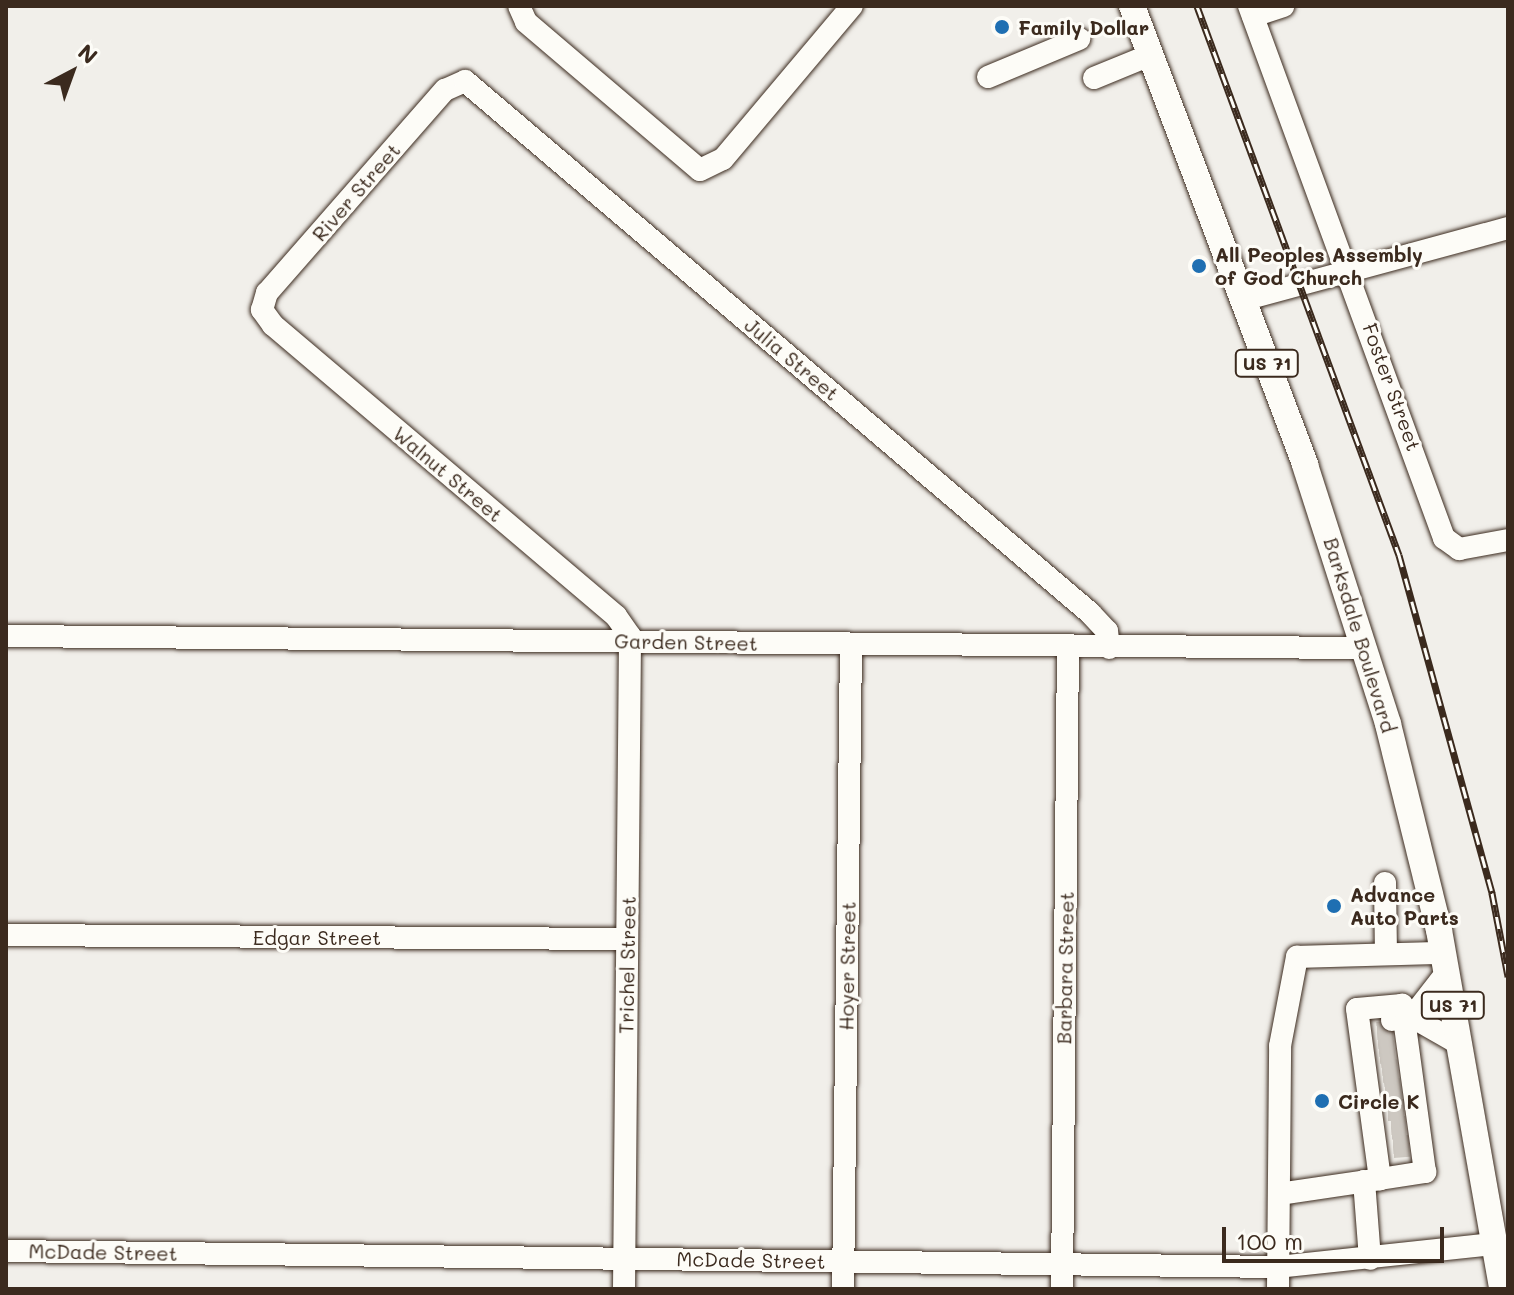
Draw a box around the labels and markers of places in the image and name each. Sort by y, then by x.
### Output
place label: Family Dollar [1018,15,1149,39]
marker: Family Dollar [993,18,1011,36]
place label: All Peoples Assembly of God Church [1215,242,1423,289]
marker: All Peoples Assembly of God Church [1190,257,1208,275]
place label: Advance Auto Parts [1350,882,1459,929]
marker: Advance Auto Parts [1325,897,1343,915]
place label: Circle K [1338,1089,1420,1113]
marker: Circle K [1313,1092,1331,1110]

